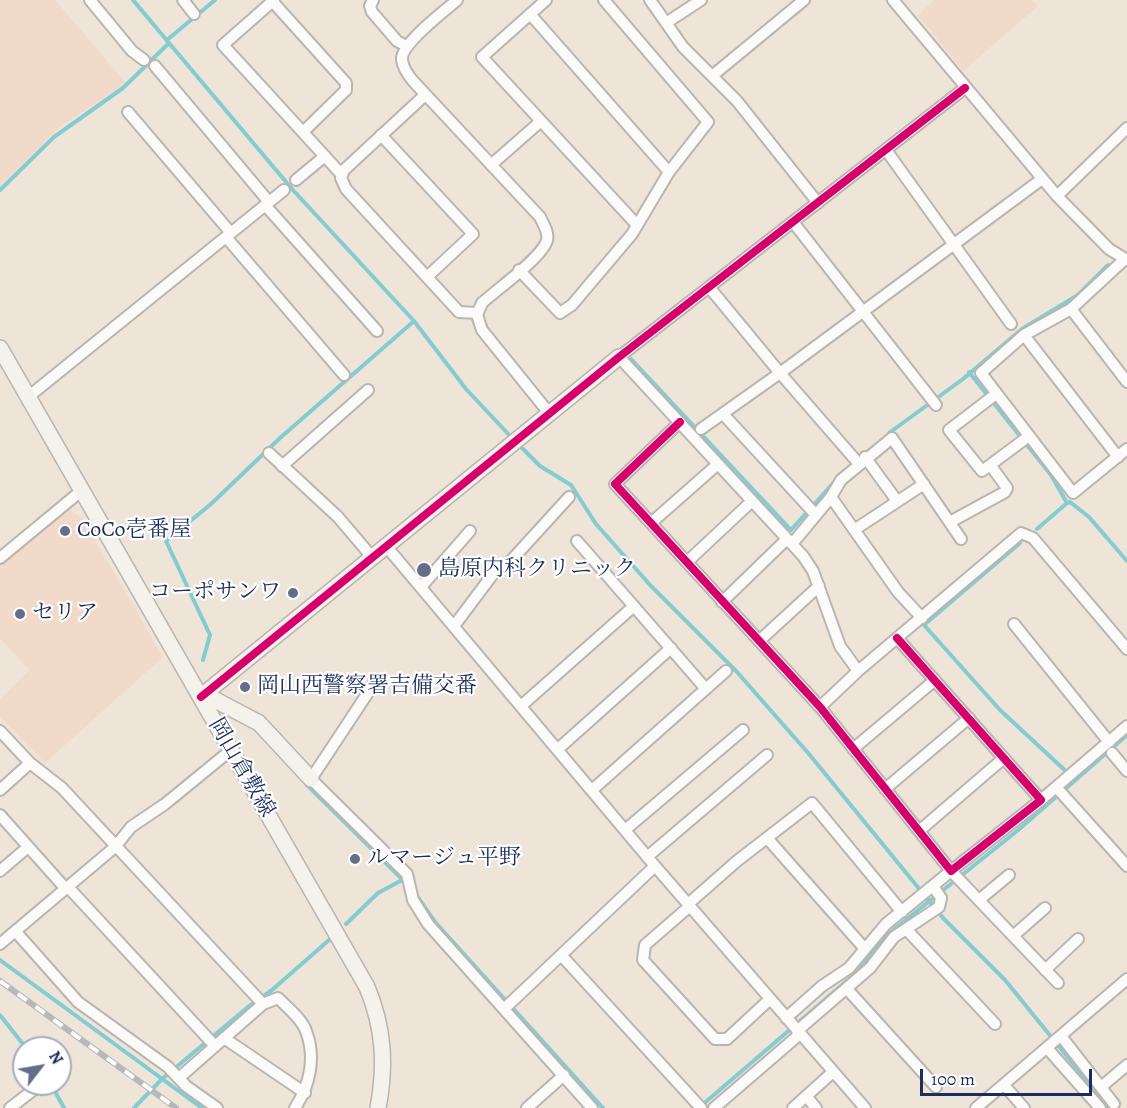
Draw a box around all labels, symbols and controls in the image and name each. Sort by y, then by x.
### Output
place label: CoCo壱番屋 [77,518,192,544]
marker: CoCo壱番屋 [58,524,72,538]
place label: 島原内科クリニック [438,557,636,583]
marker: 島原内科クリニック [415,561,433,579]
place label: コーポサンワ [149,580,281,606]
marker: コーポサンワ [286,586,300,600]
place label: セリア [32,601,98,627]
marker: セリア [13,607,27,621]
place label: 岡山西警察署吉備交番 [257,674,477,700]
marker: 岡山西警察署吉備交番 [238,680,252,694]
street label: 岡山倉敷線 [202,714,280,822]
place label: ルマージュ平野 [367,846,521,872]
marker: ルマージュ平野 [348,852,362,866]
north arrow [12,1036,72,1096]
text: N [43,1047,68,1068]
scale bar [923,1057,1096,1095]
text: 100 m [931,1067,975,1091]

